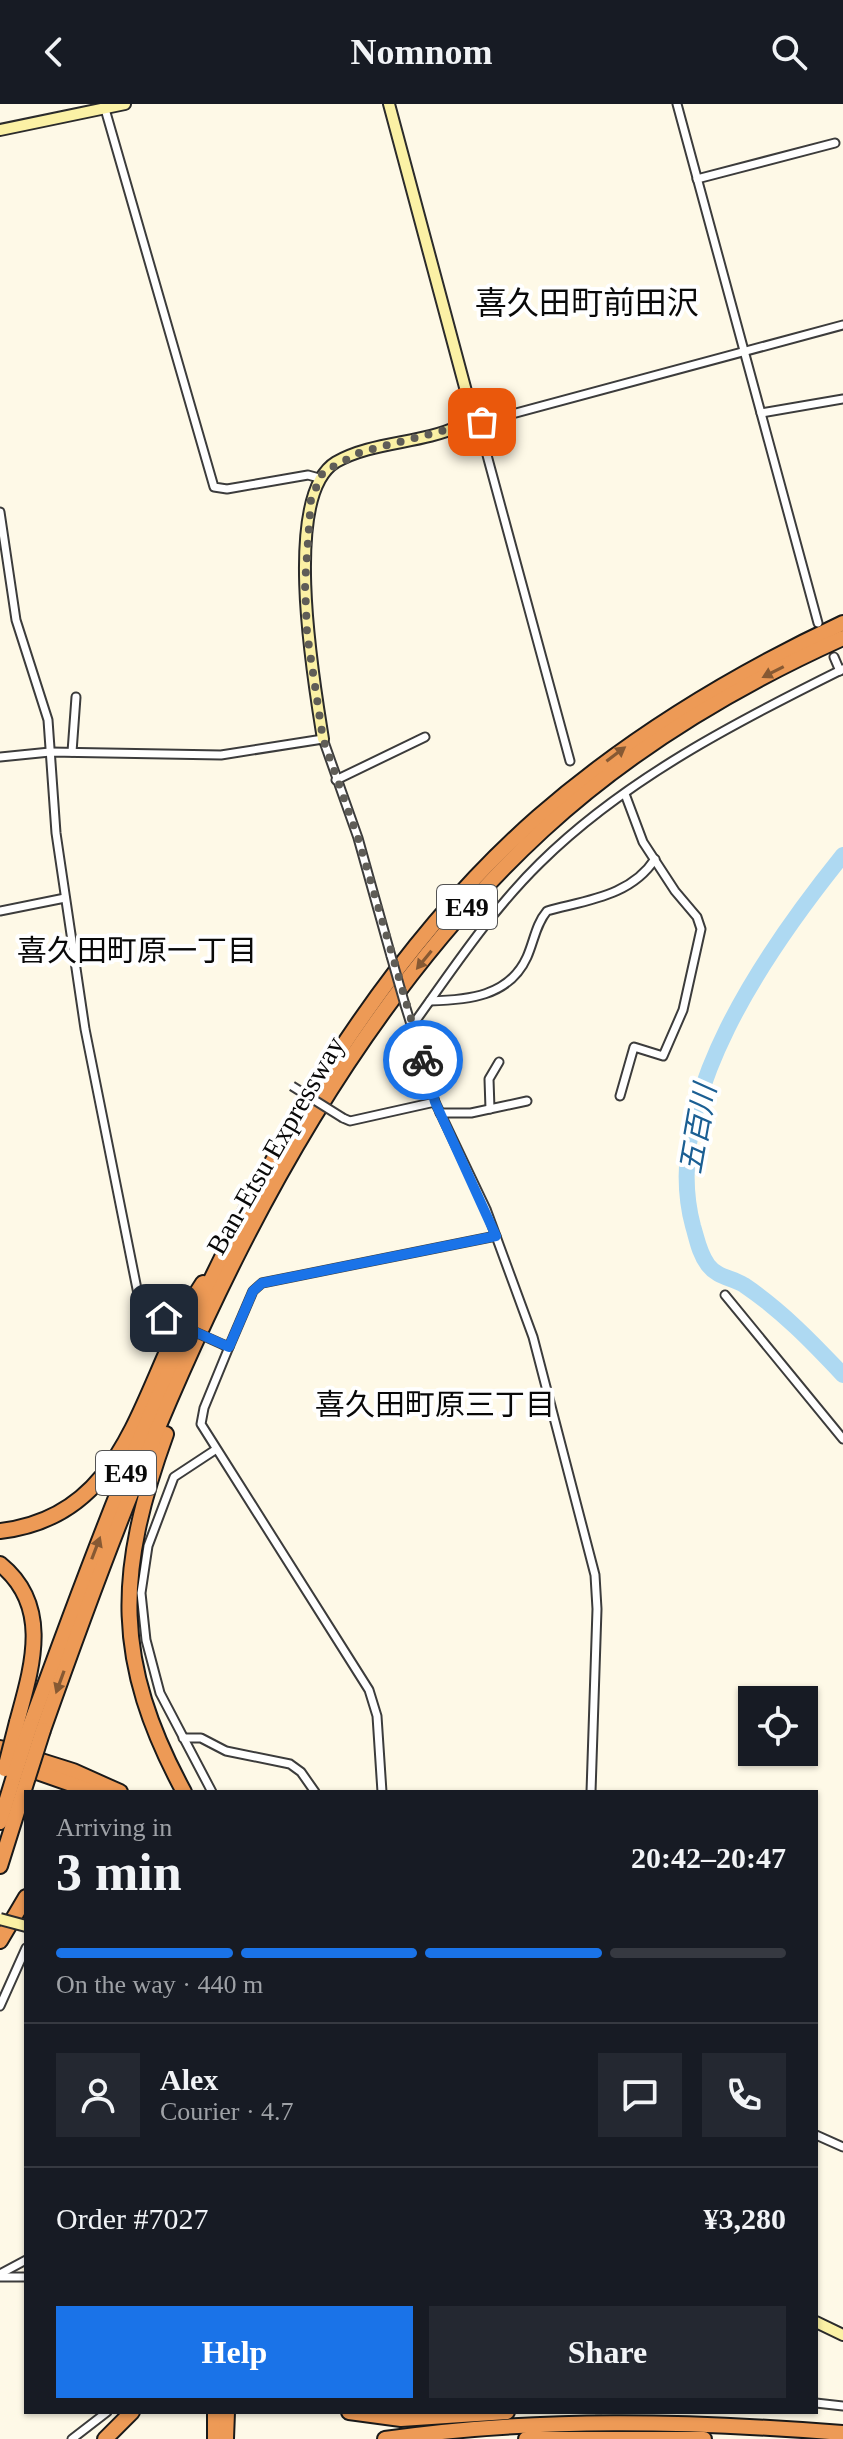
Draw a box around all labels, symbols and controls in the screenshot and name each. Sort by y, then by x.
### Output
icon: back [32,30,76,74]
icon: search [767,30,811,74]
text: Nomnom [351,32,493,72]
district label: 喜久田町前田沢 [475,285,699,321]
pin [448,388,516,456]
icon: bag [460,400,504,444]
one-way arrow [761,665,784,678]
one-way arrow [606,746,626,762]
road number: E49 [437,885,497,929]
district label: 喜久田町原一丁目 [17,934,257,967]
one-way arrow [416,949,433,969]
courier [383,1020,463,1100]
street label: Ban-Etsu Expressway [200,1031,350,1260]
icon: bike [401,1038,445,1082]
water label: 五百川 [673,1079,722,1176]
pin [130,1284,198,1352]
icon: home [142,1296,186,1340]
district label: 喜久田町原三丁目 [315,1388,555,1421]
road number: E49 [96,1451,156,1495]
one-way arrow [90,1536,103,1560]
one-way arrow [53,1670,66,1694]
map controls [738,1686,818,1766]
button: locate [738,1686,818,1766]
text: Arriving in [56,1813,172,1842]
text: 20:42–20:47 [631,1841,786,1874]
text: 3 min [56,1844,182,1901]
text: On the way · 440 m [56,1970,263,1999]
button: person [56,2053,140,2137]
button: chat [598,2053,682,2137]
button: phone [702,2053,786,2137]
text: Alex [160,2063,218,2096]
text: Courier · 4.7 [160,2097,294,2126]
text: Order #7027 [56,2202,208,2235]
text: ¥3,280 [704,2202,786,2235]
button: Help [56,2306,413,2398]
button: Share [429,2306,786,2398]

